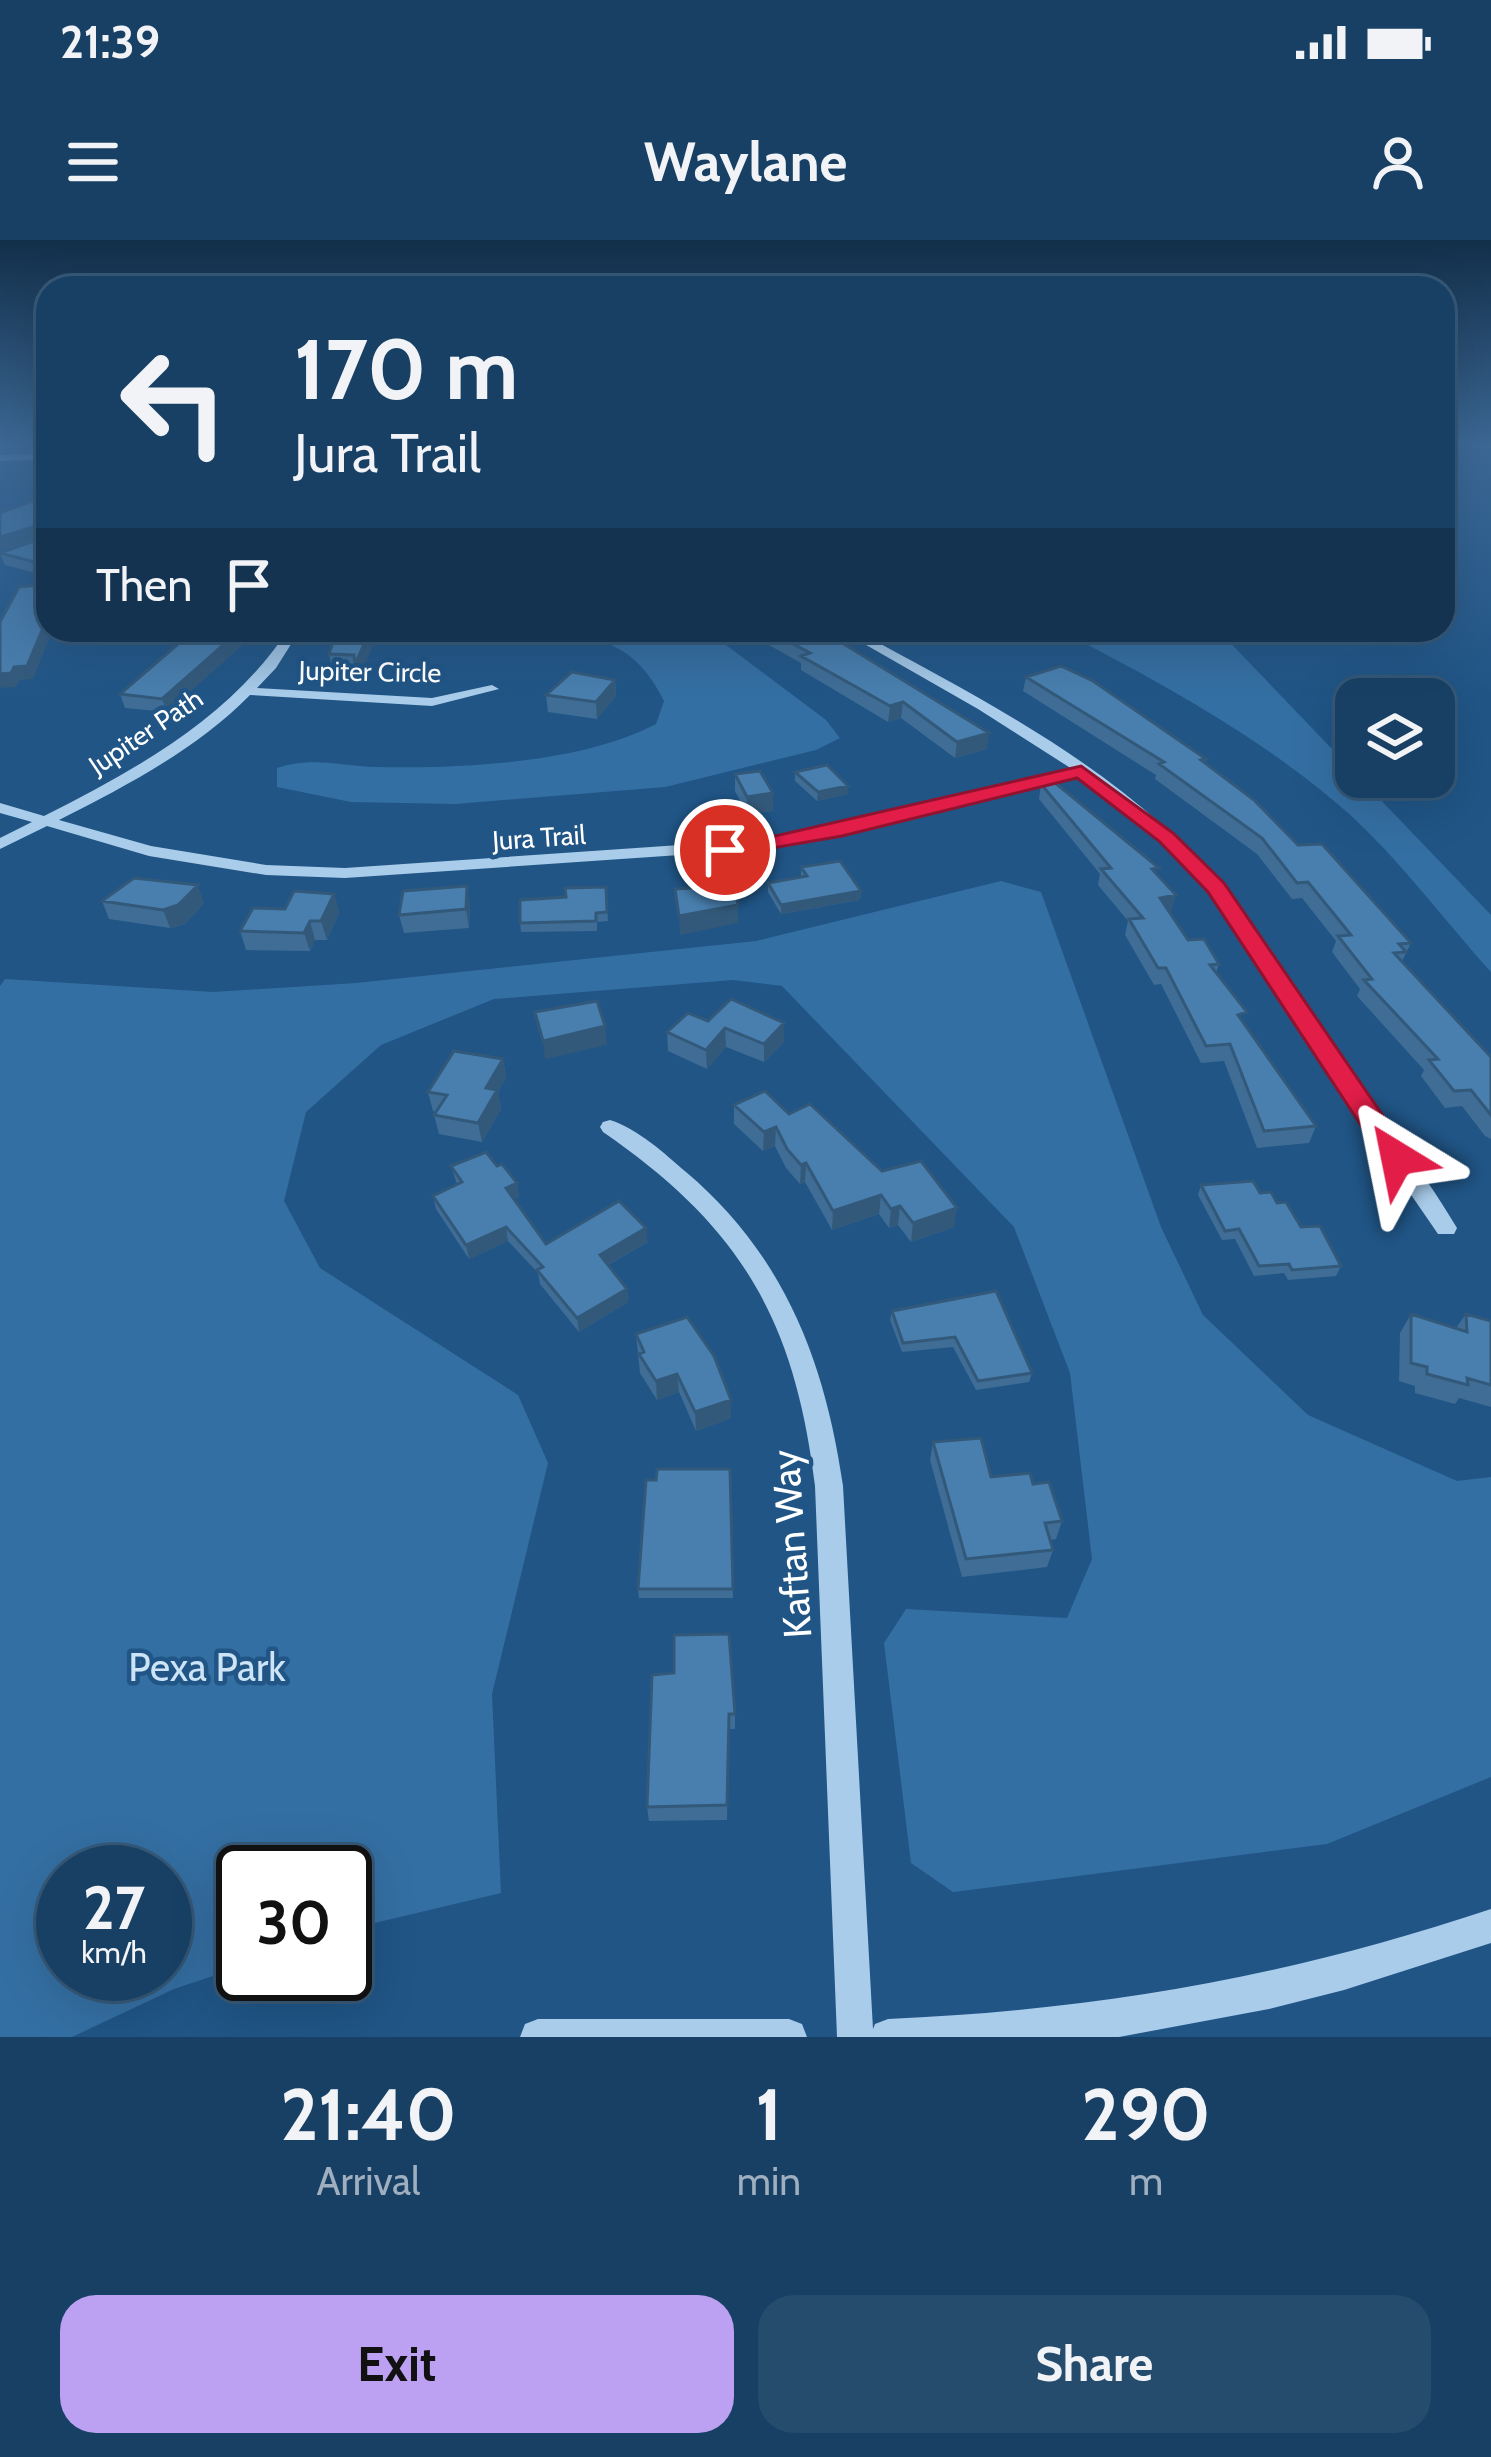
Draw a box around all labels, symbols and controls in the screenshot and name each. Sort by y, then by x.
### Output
text: 21:39 [60,15,160,69]
icon: menu [60,129,126,195]
text: Waylane [644,129,847,195]
icon: person [1365,129,1431,195]
text: 170 m [294,318,518,420]
icon: left [96,324,252,480]
text: Jura Trail [294,420,481,486]
icon: arrive [216,552,282,618]
text: Then [96,558,192,612]
street label: Jupiter Circle [297,654,442,689]
map controls [1335,678,1455,798]
button: layers [1335,678,1455,798]
street label: Jupiter Path [82,681,209,782]
pin [674,799,776,901]
icon: arrive [692,817,758,883]
street label: Jura Trail [490,818,587,857]
position arrow [1334,1095,1460,1221]
street label: Kaftan Way [760,1448,822,1640]
park label: Pexa Park [128,1643,286,1691]
speed limit sign: 30 [216,1845,372,2001]
text: 27 [83,1871,145,1944]
text: km/h [81,1934,147,1971]
text: 21:40 [280,2071,456,2158]
text: 1 [756,2071,782,2158]
text: 290 [1081,2071,1211,2158]
text: Arrival [316,2157,420,2205]
text: min [737,2157,801,2205]
text: m [1129,2157,1163,2205]
button: Exit [60,2295,734,2433]
button: Share [758,2295,1431,2433]

